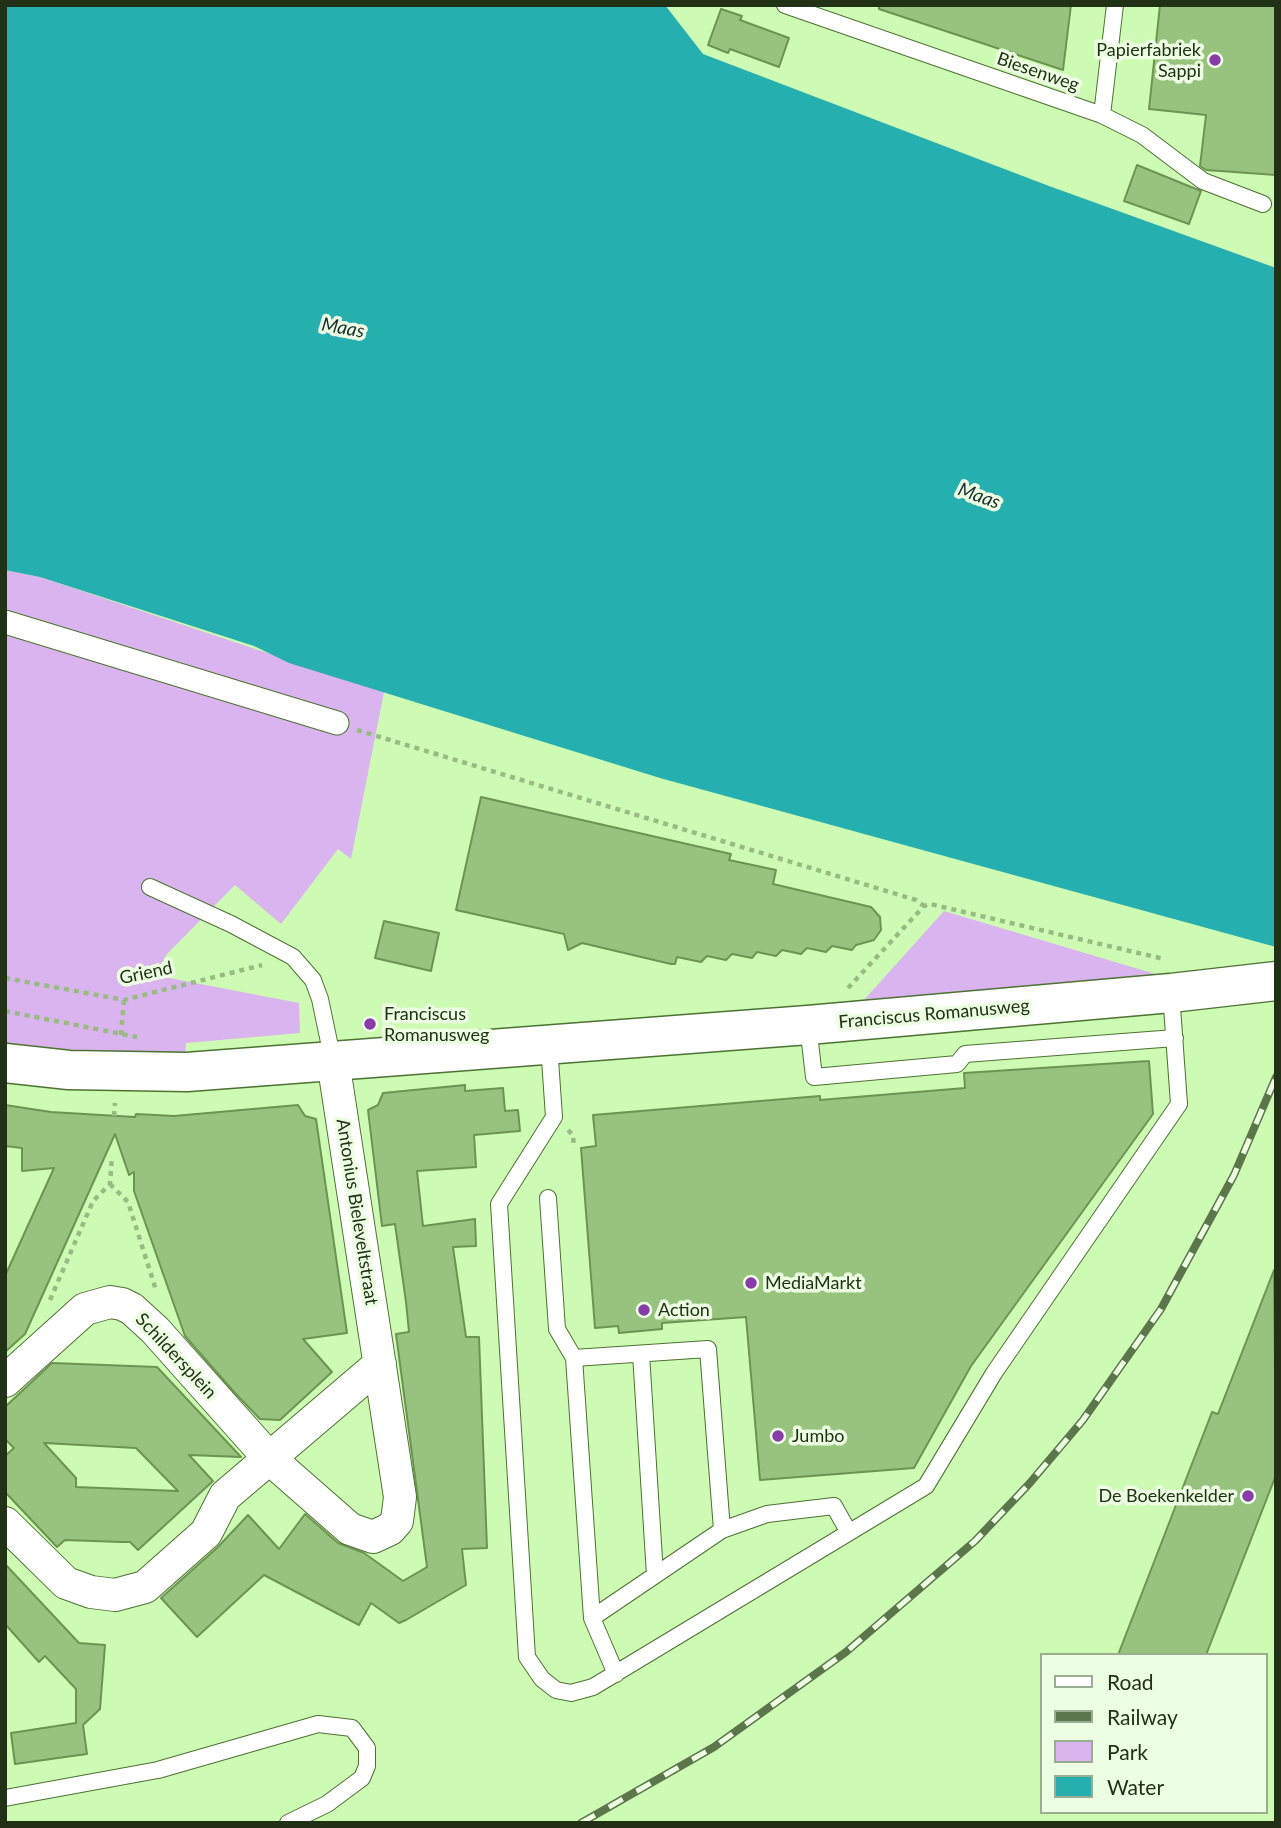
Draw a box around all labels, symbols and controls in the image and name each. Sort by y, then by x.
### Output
place label: Papierfabriek Sappi [1096,39,1201,82]
street label: Biesenweg [994,48,1082,96]
marker: Papierfabriek Sappi [1207,52,1223,68]
water label: Maas [320,313,366,343]
water label: Maas [955,478,1003,514]
street label: Griend [118,957,174,989]
street label: Franciscus Romanusweg [837,995,1031,1033]
place label: Franciscus Romanusweg [384,1003,489,1046]
marker: Franciscus Romanusweg [362,1016,378,1032]
street label: Antonius Bieleveltstraat [332,1117,382,1307]
place label: MediaMarkt [765,1272,862,1294]
marker: MediaMarkt [743,1275,759,1291]
place label: Action [658,1299,710,1321]
marker: Action [636,1302,652,1318]
street label: Schildersplein [131,1309,221,1403]
place label: Jumbo [792,1425,844,1447]
marker: Jumbo [770,1428,786,1444]
place label: De Boekenkelder [1098,1485,1234,1507]
marker: De Boekenkelder [1240,1488,1256,1504]
legend [1040,1653,1267,1814]
text: Road [1107,1669,1154,1694]
text: Railway [1107,1704,1178,1729]
text: Park [1107,1739,1148,1764]
text: Water [1107,1774,1164,1799]

